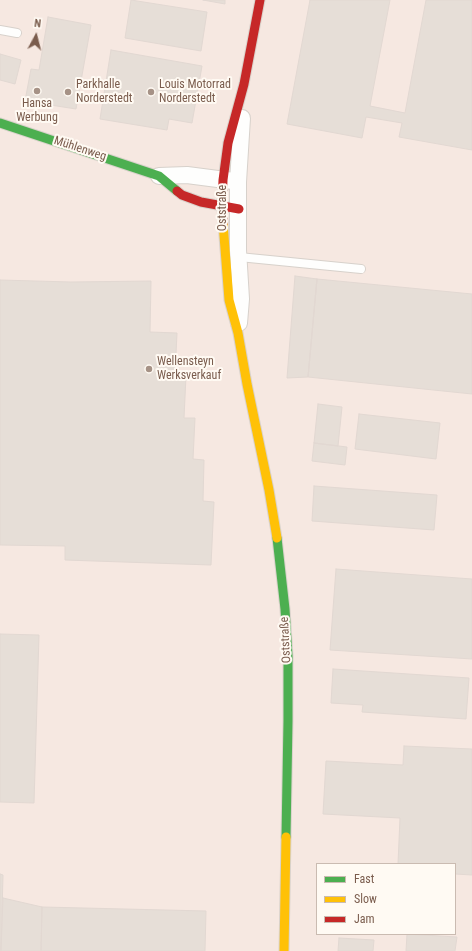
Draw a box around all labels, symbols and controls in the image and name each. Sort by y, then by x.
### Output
north arrow [16,16,56,56]
text: N [33,17,42,30]
place label: Parkhalle Norderstedt [76,78,132,106]
place label: Louis Motorrad Norderstedt [159,78,231,106]
marker: Hansa Werbung [32,86,42,96]
marker: Parkhalle Norderstedt [63,87,73,97]
marker: Louis Motorrad Norderstedt [146,87,156,97]
place label: Hansa Werbung [16,97,58,125]
street label: Mühlenweg [52,134,108,164]
street label: Oststraße [216,185,230,231]
place label: Wellensteyn Werksverkauf [157,355,221,383]
marker: Wellensteyn Werksverkauf [144,364,154,374]
street label: Oststraße [278,616,294,664]
legend [316,863,456,935]
text: Fast [354,872,374,886]
text: Slow [354,892,377,906]
text: Jam [354,912,375,926]

